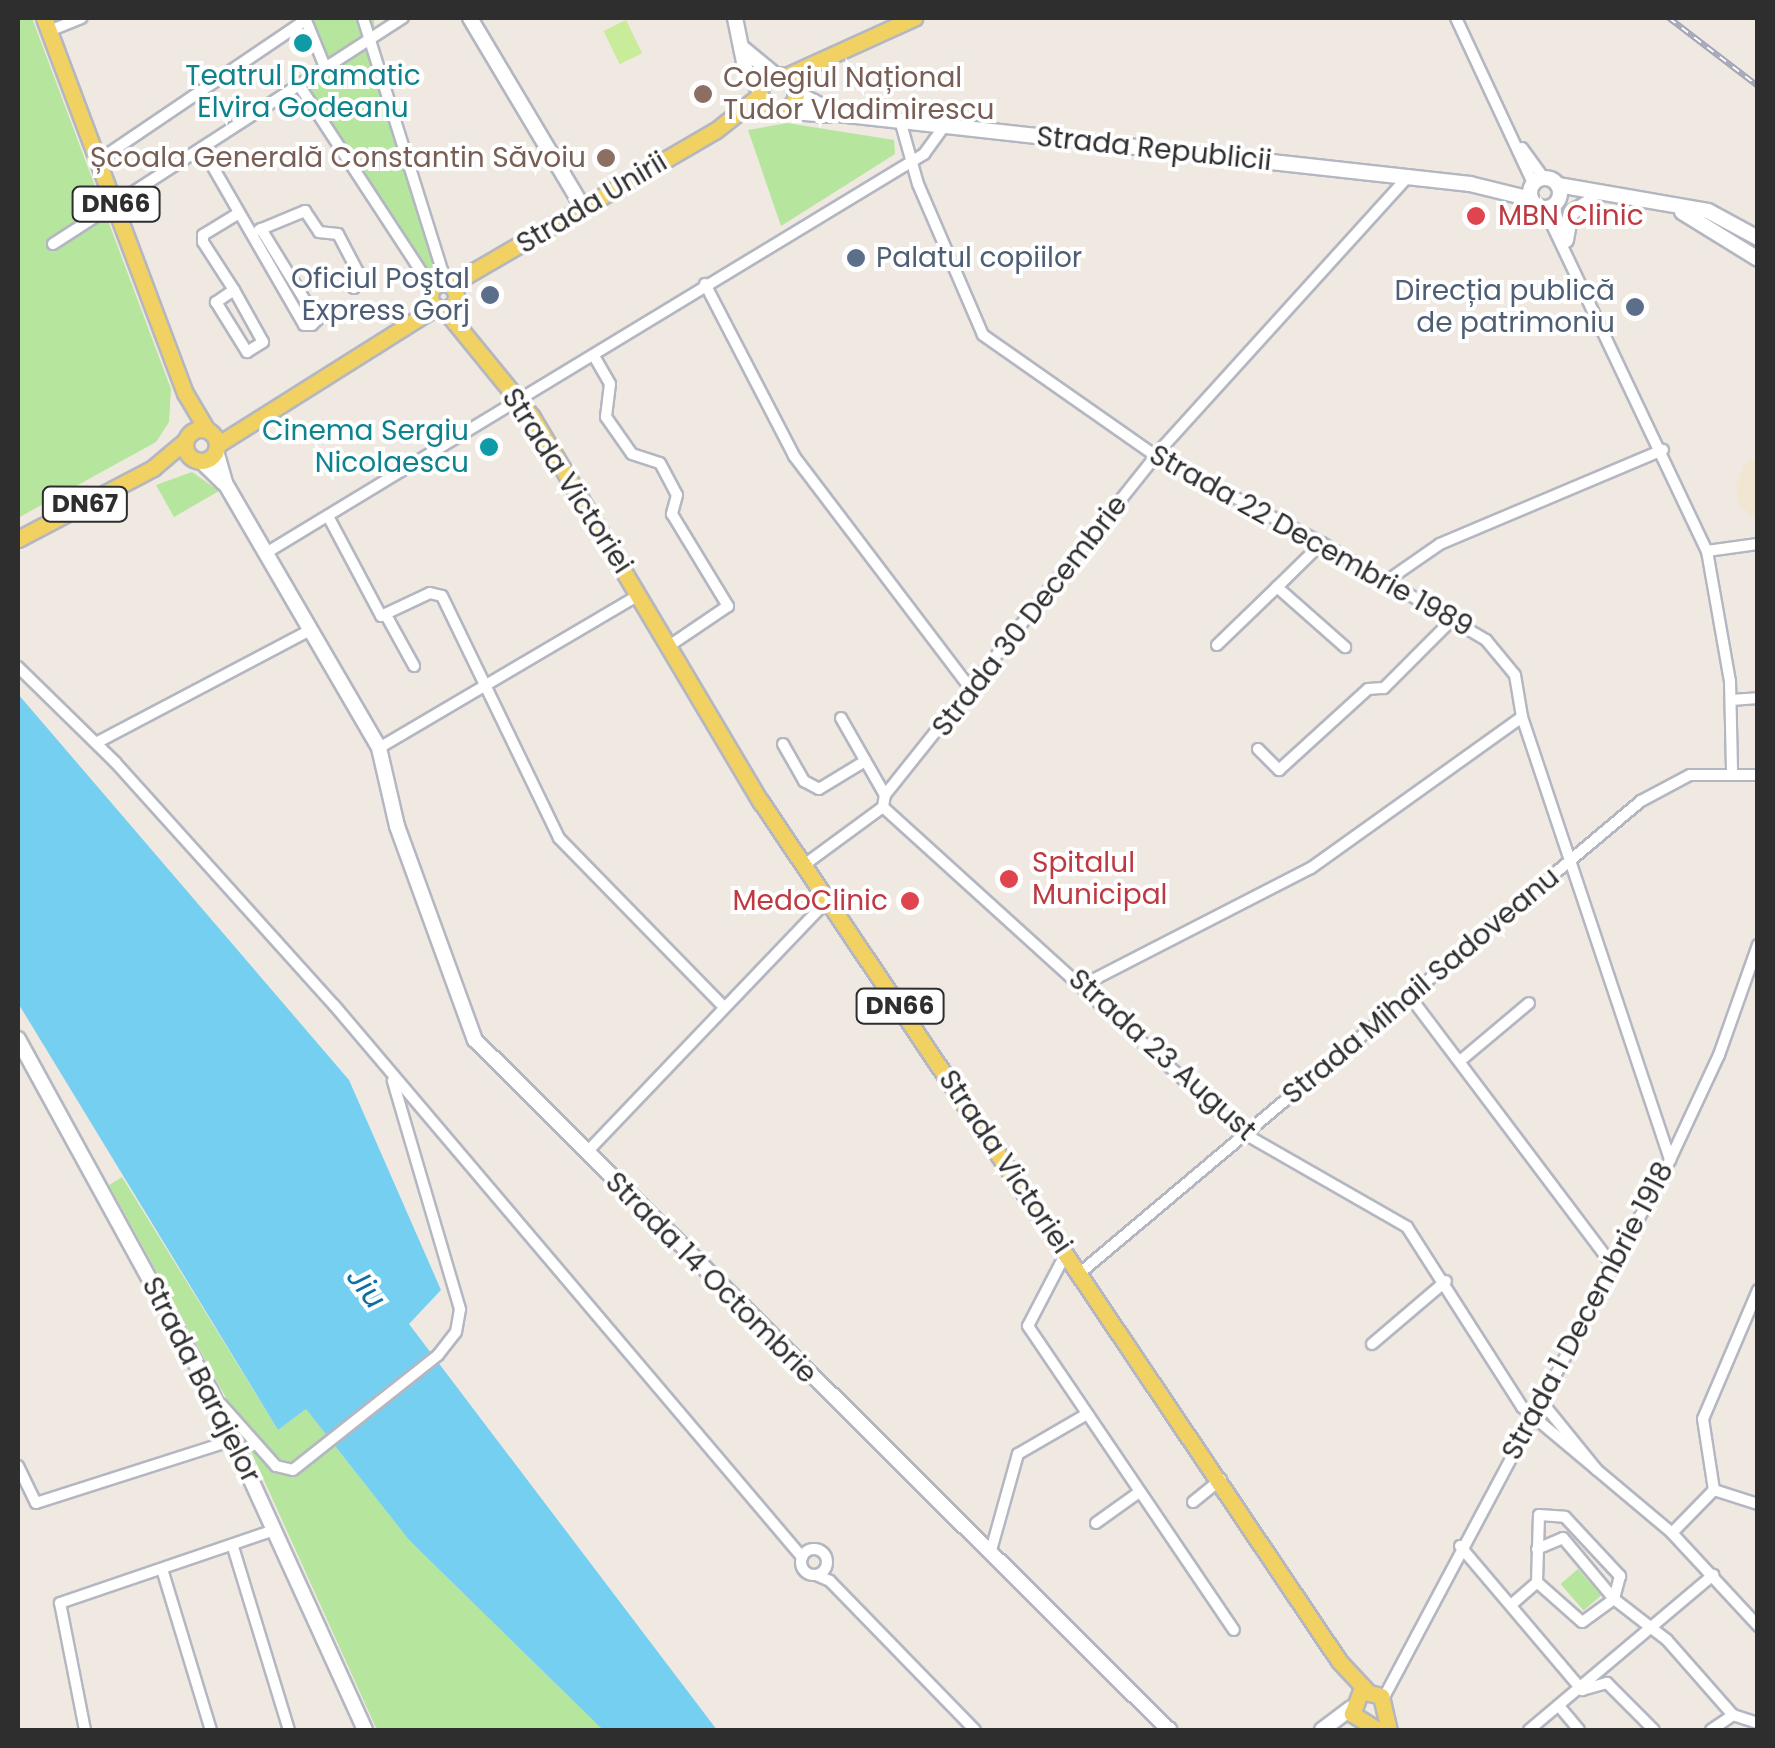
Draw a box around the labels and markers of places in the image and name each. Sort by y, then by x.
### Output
marker: Teatrul Dramatic Elvira Godeanu [292,32,314,54]
place label: Teatrul Dramatic Elvira Godeanu [185,59,421,125]
place label: Colegiul Național Tudor Vladimirescu [723,61,994,127]
marker: Colegiul Național Tudor Vladimirescu [692,83,714,105]
place label: Școala Generală Constantin Săvoiu [90,141,586,175]
marker: Școala Generală Constantin Săvoiu [595,147,617,169]
place label: MBN Clinic [1498,199,1644,233]
marker: MBN Clinic [1463,203,1489,229]
place label: Palatul copiilor [876,241,1082,275]
marker: Palatul copiilor [845,247,867,269]
place label: Oficiul Poştal Express Gorj [291,262,470,328]
place label: Direcția publică de patrimoniu [1395,274,1615,340]
marker: Oficiul Poştal Express Gorj [479,284,501,306]
marker: Direcția publică de patrimoniu [1624,296,1646,318]
place label: Cinema Sergiu Nicolaescu [262,414,469,480]
marker: Cinema Sergiu Nicolaescu [478,436,500,458]
place label: Spitalul Municipal [1032,846,1167,912]
marker: Spitalul Municipal [996,866,1022,892]
place label: MedoClinic [732,884,888,918]
marker: MedoClinic [897,888,923,914]

